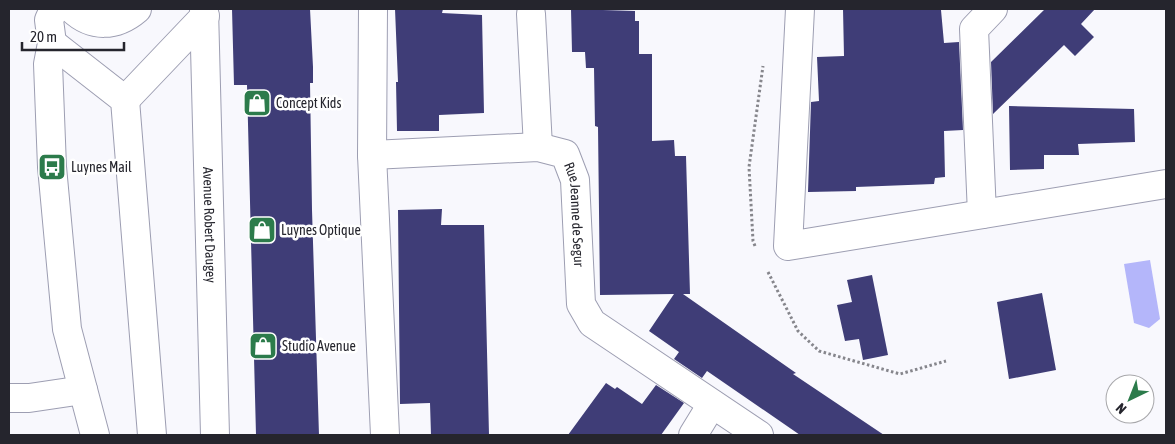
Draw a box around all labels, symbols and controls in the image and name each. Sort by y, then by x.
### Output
scale bar [22,20,125,52]
text: 20 m [30,28,57,45]
shop icon: Concept Kids [242,88,272,118]
place label: Concept Kids [276,95,342,111]
bus stop icon: Luynes Mail [37,152,67,182]
place label: Luynes Mail [71,159,132,175]
street label: Rue Jeanne de Segur [561,160,587,268]
street label: Avenue Robert Daugey [200,167,219,283]
shop icon: Luynes Optique [247,215,277,245]
place label: Luynes Optique [281,222,361,238]
shop icon: Studio Avenue [248,331,278,361]
place label: Studio Avenue [282,338,356,354]
north arrow [1105,374,1155,424]
text: N [1113,400,1130,417]

